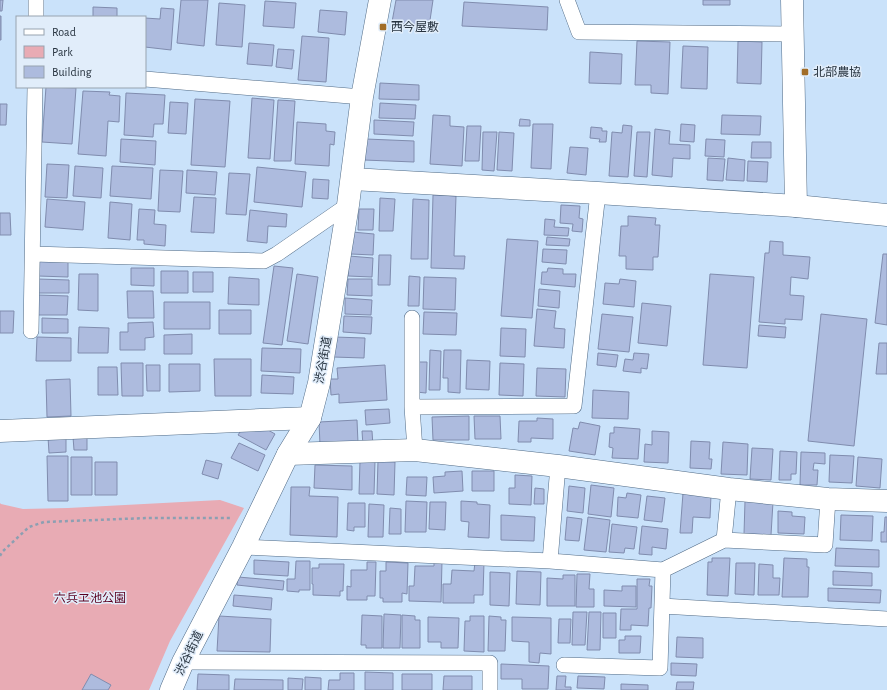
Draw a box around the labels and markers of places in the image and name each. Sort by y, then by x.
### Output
place label: 西今屋敷 [391,20,439,33]
marker: 西今屋敷 [378,22,388,32]
place label: 北部農協 [813,65,861,78]
marker: 北部農協 [800,67,810,77]

